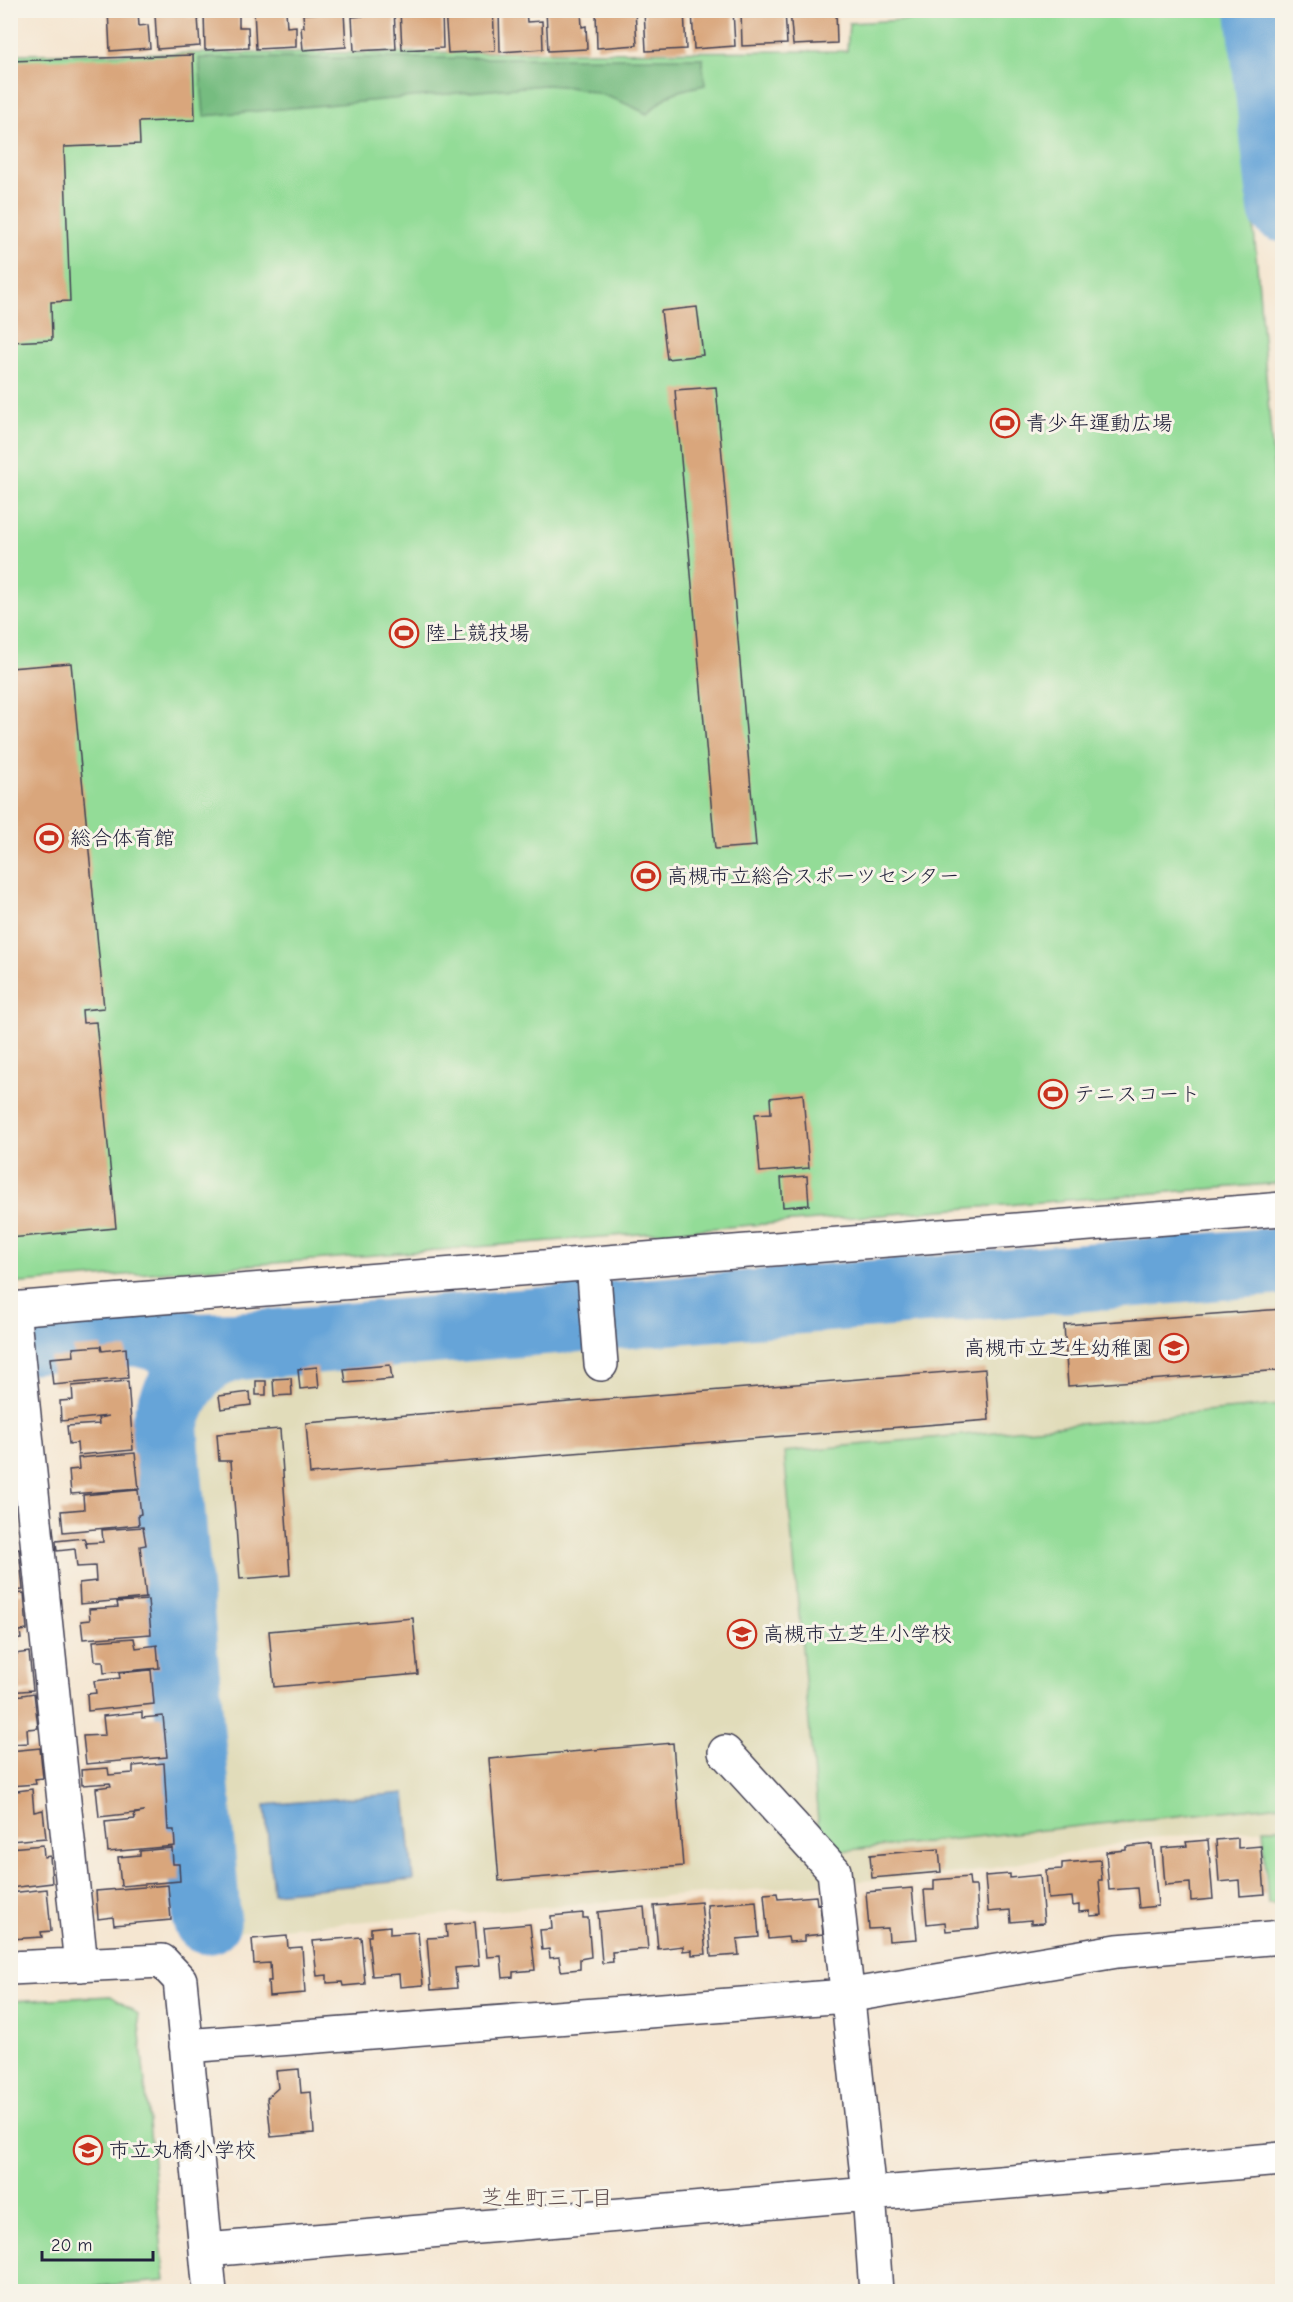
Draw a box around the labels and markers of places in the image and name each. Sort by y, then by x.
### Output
sports icon: 青少年運動広場 [989,407,1021,439]
place label: 青少年運動広場 [1026,411,1173,435]
sports icon: 陸上競技場 [388,617,420,649]
place label: 陸上競技場 [425,621,530,645]
sports icon: 総合体育館 [33,822,65,854]
place label: 総合体育館 [70,826,175,850]
sports icon: 高槻市立総合スポーツセンター [630,860,662,892]
place label: 高槻市立総合スポーツセンター [667,864,960,888]
sports icon: テニスコート [1037,1078,1069,1110]
place label: テニスコート [1074,1082,1200,1106]
school or university icon: 高槻市立芝生幼稚園 [1158,1332,1190,1364]
place label: 高槻市立芝生幼稚園 [964,1336,1153,1360]
school or university icon: 高槻市立芝生小学校 [726,1618,758,1650]
place label: 高槻市立芝生小学校 [763,1622,952,1646]
school or university icon: 市立丸橋小学校 [72,2134,104,2166]
place label: 市立丸橋小学校 [109,2138,256,2162]

